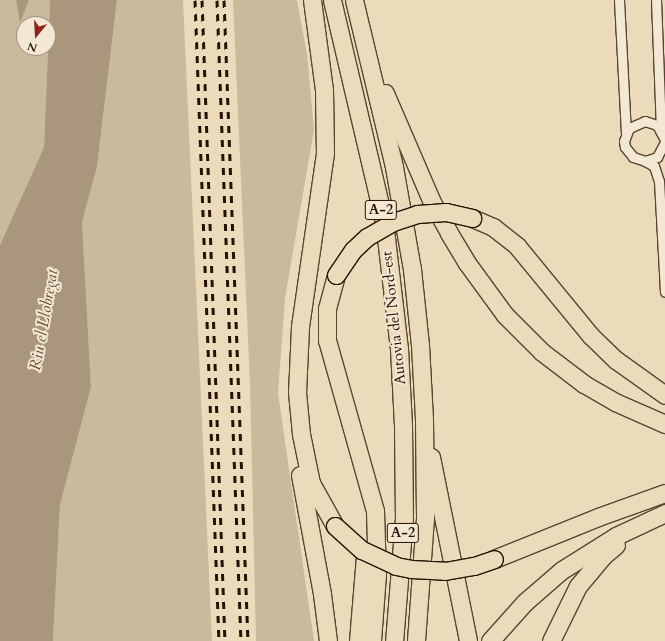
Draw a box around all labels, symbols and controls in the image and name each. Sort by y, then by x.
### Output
north arrow [16,16,56,56]
text: N [26,38,39,56]
road number: A-2 [364,198,398,222]
street label: Autovia del Nord-est [378,250,410,386]
water label: Riu el Llobregat [26,268,62,372]
road number: A-2 [386,521,420,545]

